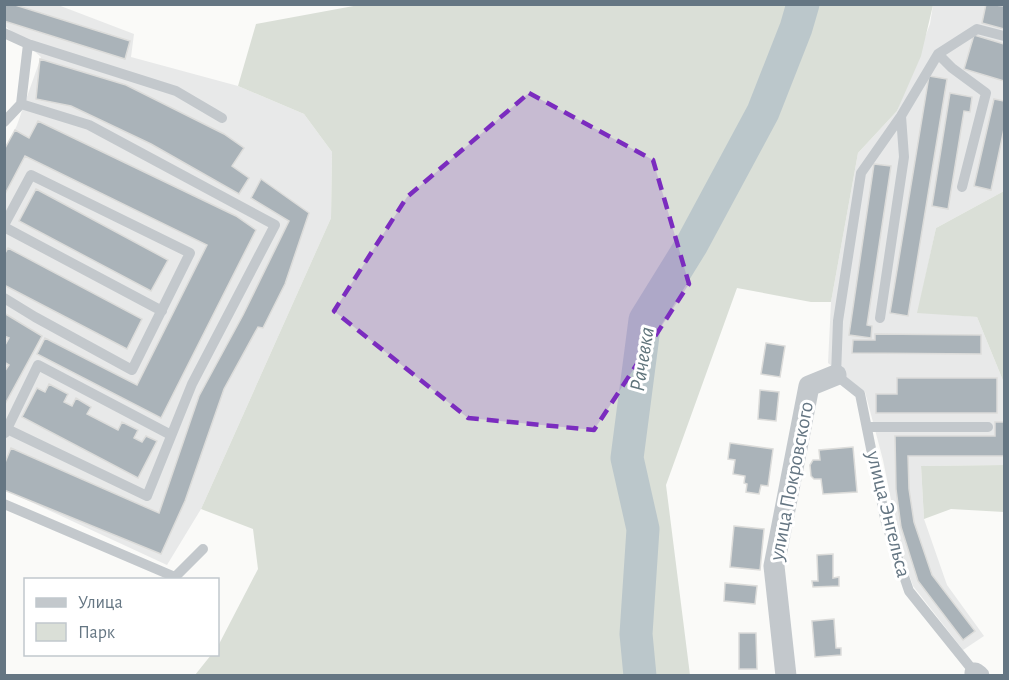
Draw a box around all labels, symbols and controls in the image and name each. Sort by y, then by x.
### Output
water label: Рачевка [626,325,658,393]
street label: улица Покровского [766,400,817,563]
street label: улица Энгельса [862,448,914,580]
legend [24,578,219,656]
text: Улица [78,594,123,612]
text: Парк [78,624,116,642]

